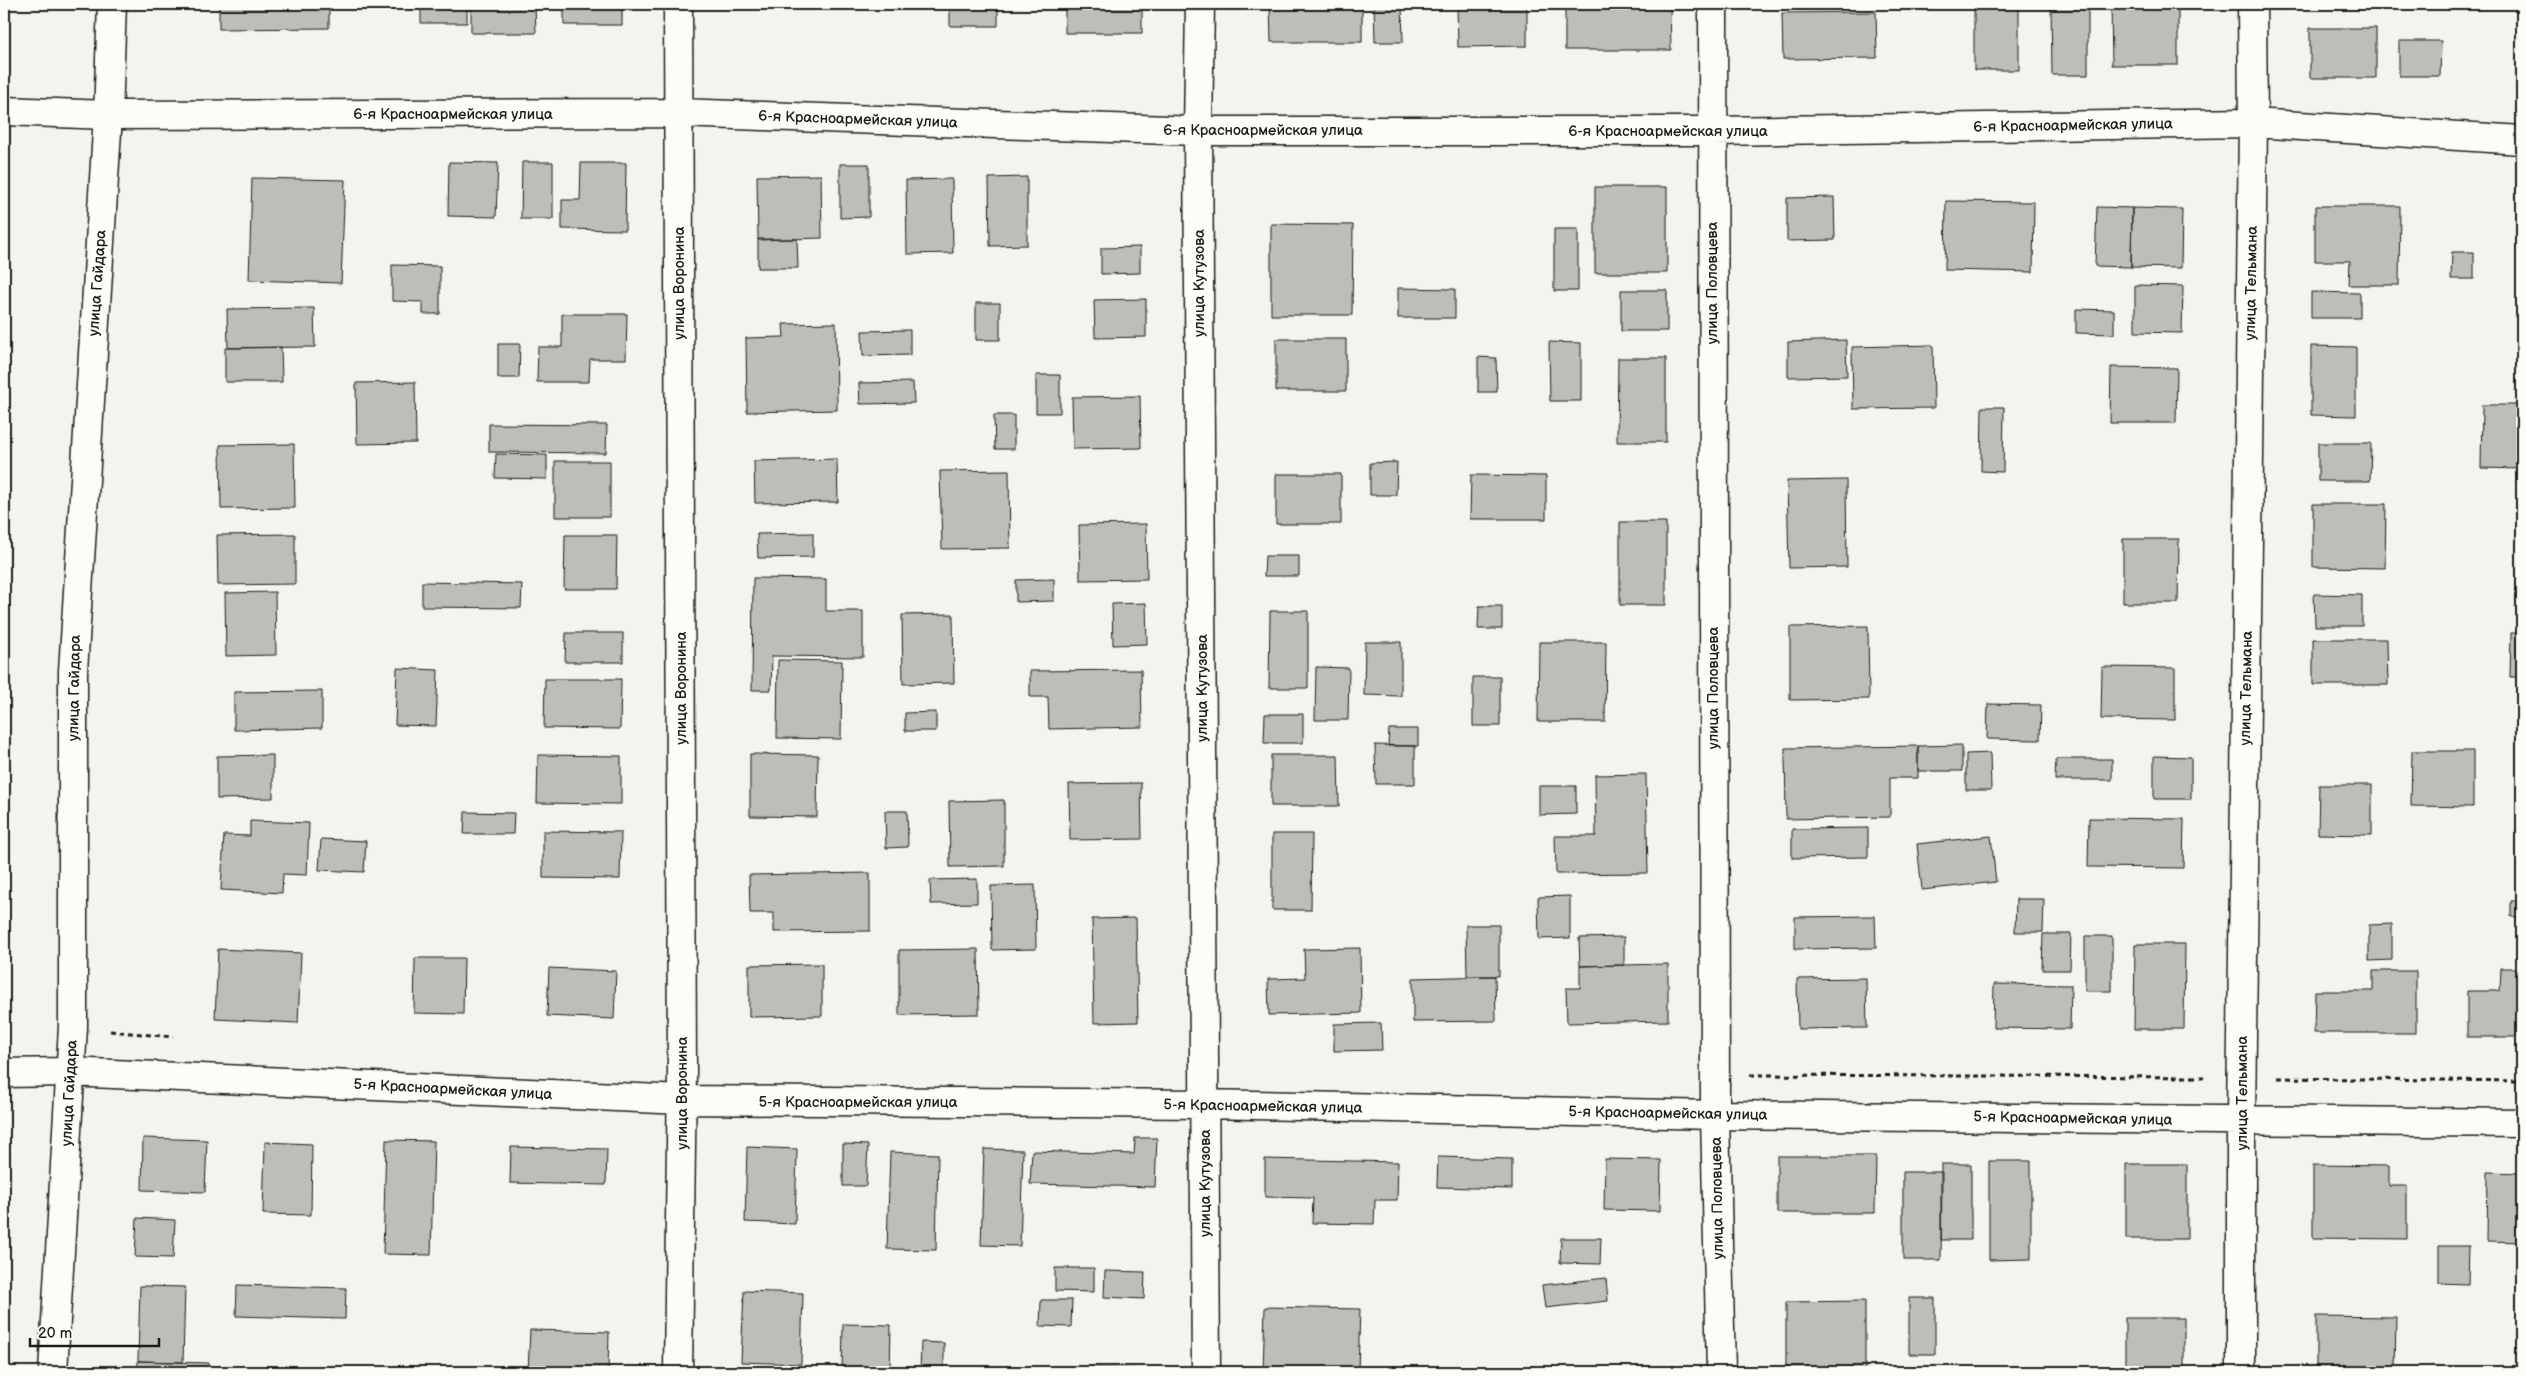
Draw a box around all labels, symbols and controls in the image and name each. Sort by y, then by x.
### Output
street label: 6-я Красноармейская улица [353,105,553,124]
street label: 6-я Красноармейская улица [758,107,958,132]
street label: 6-я Красноармейская улица [1973,114,2173,137]
street label: 6-я Красноармейская улица [1163,121,1363,140]
street label: 6-я Красноармейская улица [1568,122,1768,141]
street label: улица Половцева [1703,222,1722,344]
street label: улица Тельмана [2241,225,2262,341]
street label: улица Воронина [670,226,689,340]
street label: улица Гайдара [84,229,111,337]
street label: улица Кутузова [1190,229,1209,337]
street label: улица Половцева [1704,627,1723,749]
street label: улица Тельмана [2236,630,2257,746]
street label: улица Воронина [672,631,691,745]
street label: улица Гайдара [64,634,85,741]
street label: улица Кутузова [1193,634,1212,742]
street label: улица Воронина [673,1036,692,1150]
street label: улица Тельмана [2233,1036,2252,1150]
street label: улица Гайдара [57,1039,82,1147]
street label: 5-я Красноармейская улица [353,1075,553,1104]
street label: 5-я Красноармейская улица [758,1093,958,1112]
street label: 5-я Красноармейская улица [1163,1095,1363,1118]
street label: 5-я Красноармейская улица [1568,1102,1768,1125]
street label: 5-я Красноармейская улица [1973,1107,2173,1130]
street label: улица Кутузова [1196,1129,1215,1237]
street label: улица Половцева [1707,1136,1728,1259]
scale bar [30,1316,159,1348]
text: 20 m [38,1324,72,1343]

